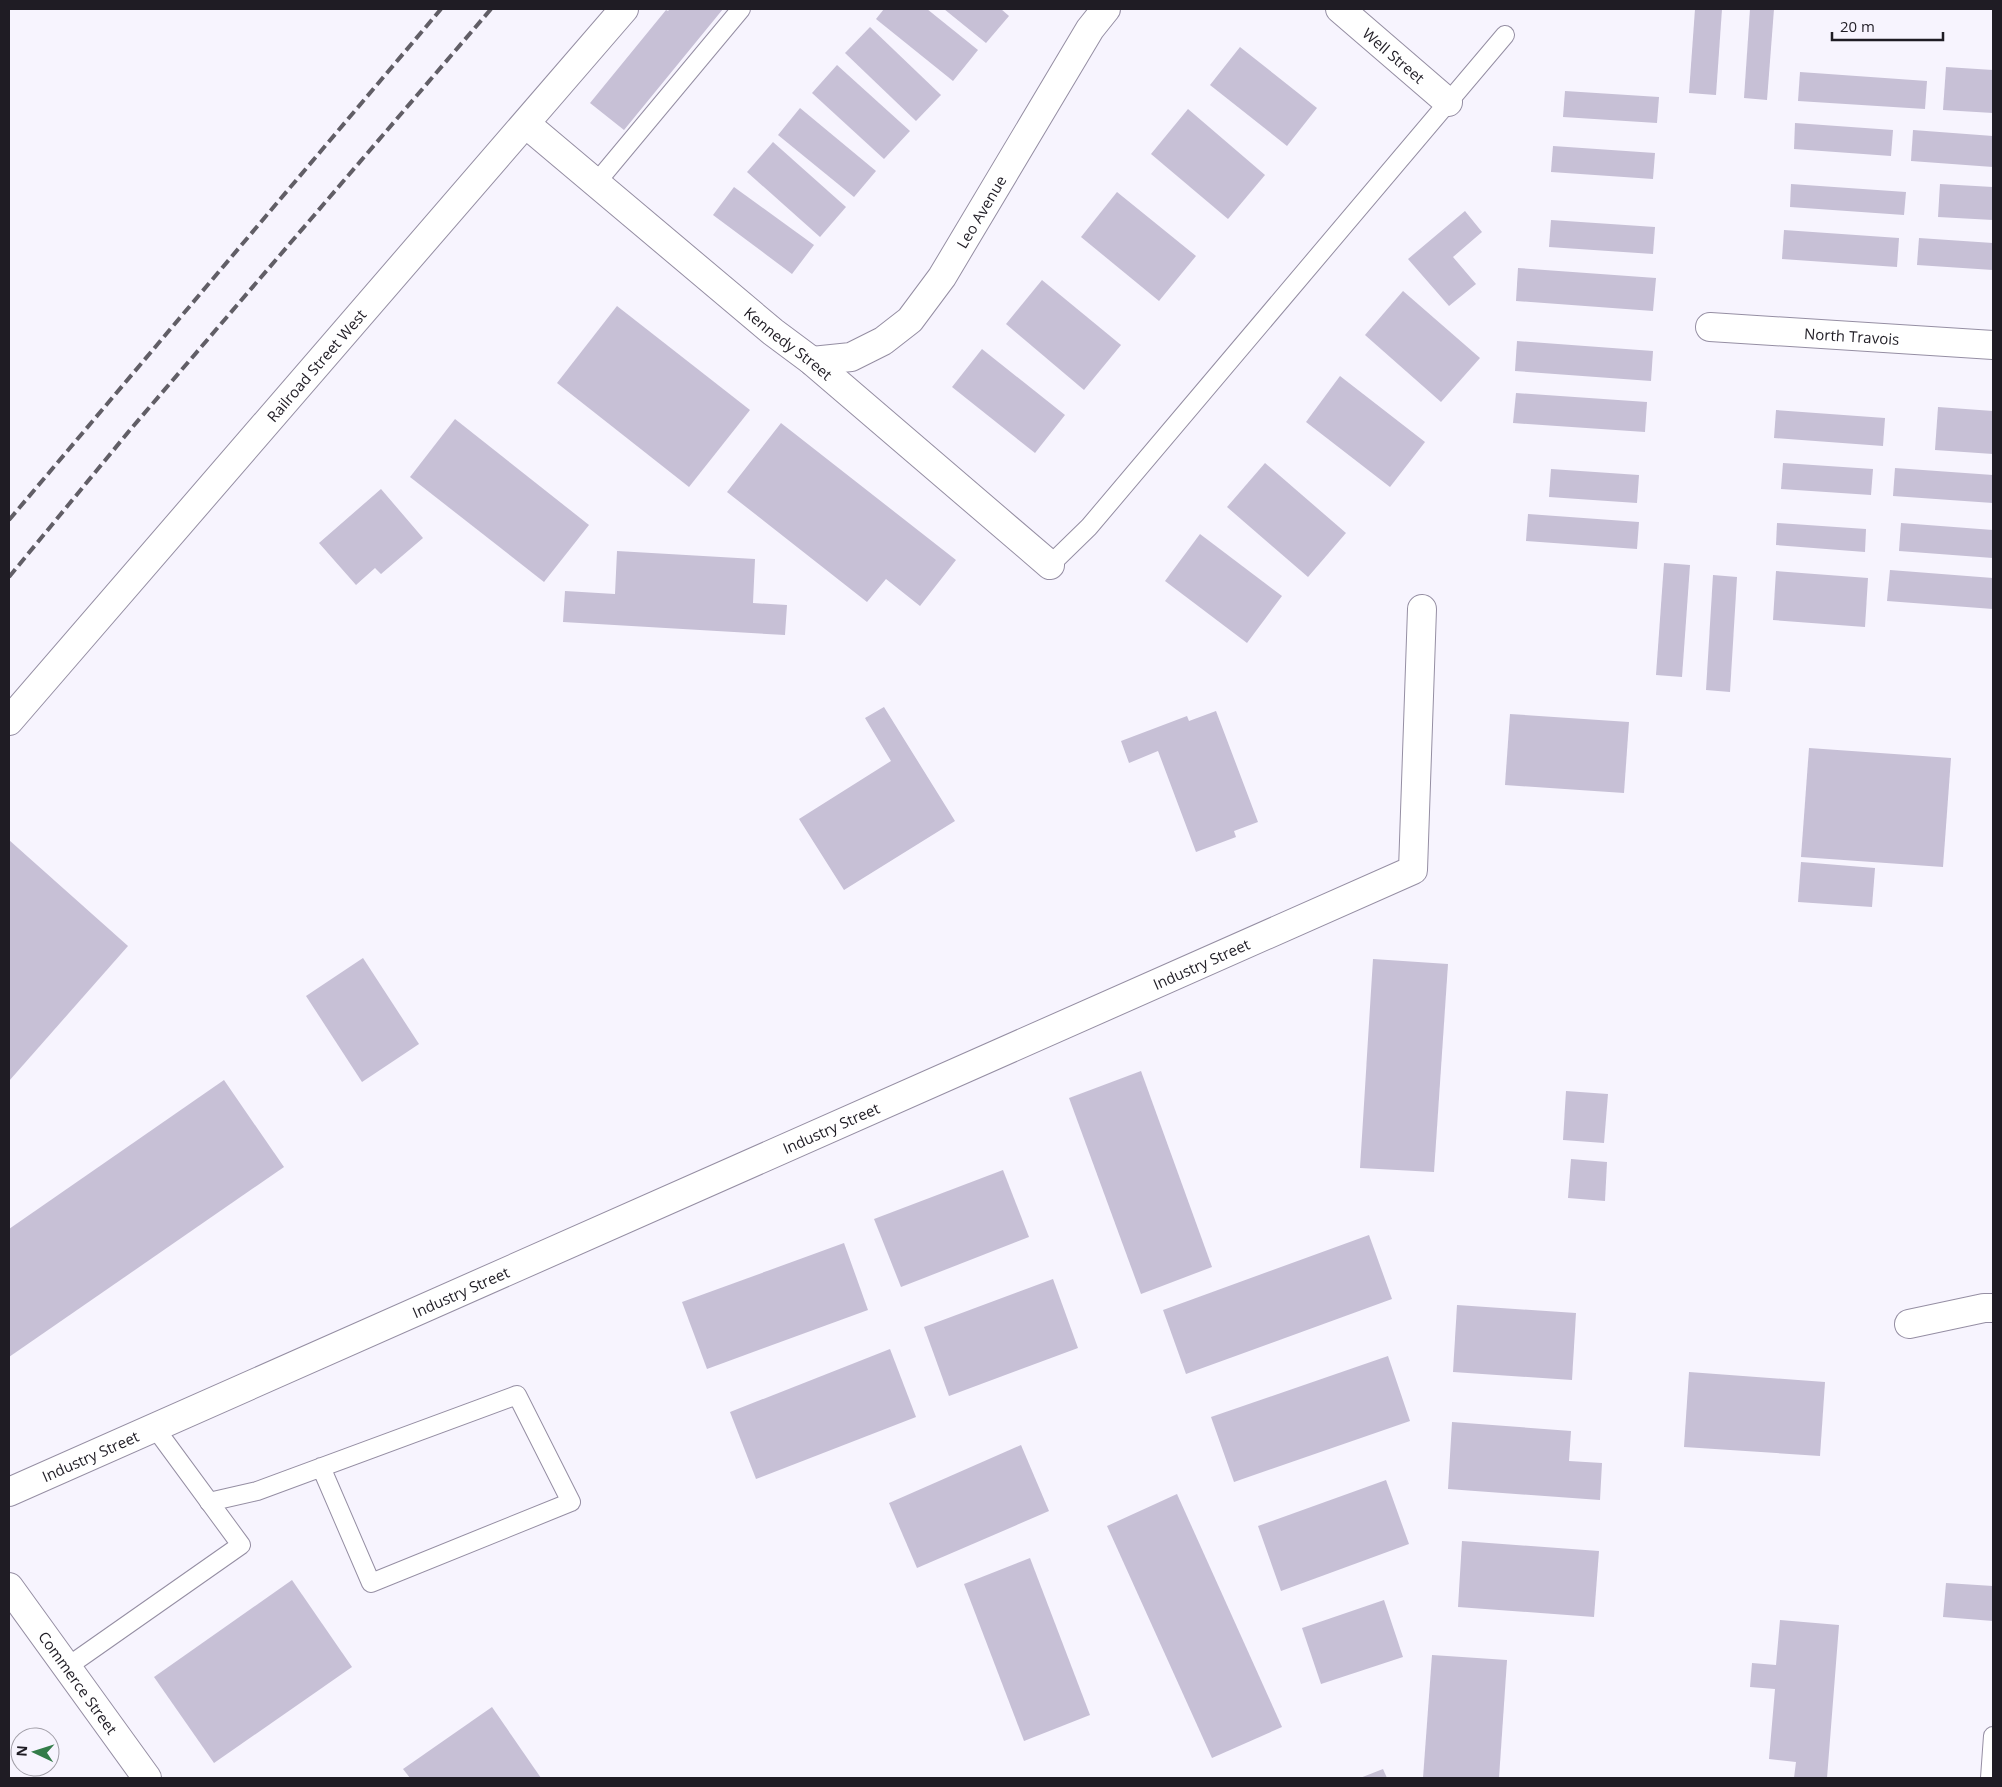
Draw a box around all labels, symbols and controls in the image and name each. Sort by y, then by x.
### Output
scale bar [1832,10,1943,42]
text: 20 m [1840,16,1875,36]
street label: Well Street [1359,23,1429,88]
street label: Leo Avenue [952,171,1011,252]
street label: Kennedy Street [740,302,837,384]
street label: Railroad Street West [262,305,370,426]
street label: North Travois [1804,323,1900,349]
street label: Industry Street [1150,934,1253,994]
street label: Industry Street [779,1098,882,1158]
street label: Industry Street [409,1262,512,1322]
street label: Industry Street [39,1426,142,1486]
street label: Commerce Street [34,1627,122,1738]
north arrow [10,1727,60,1777]
text: N [12,1745,31,1757]

